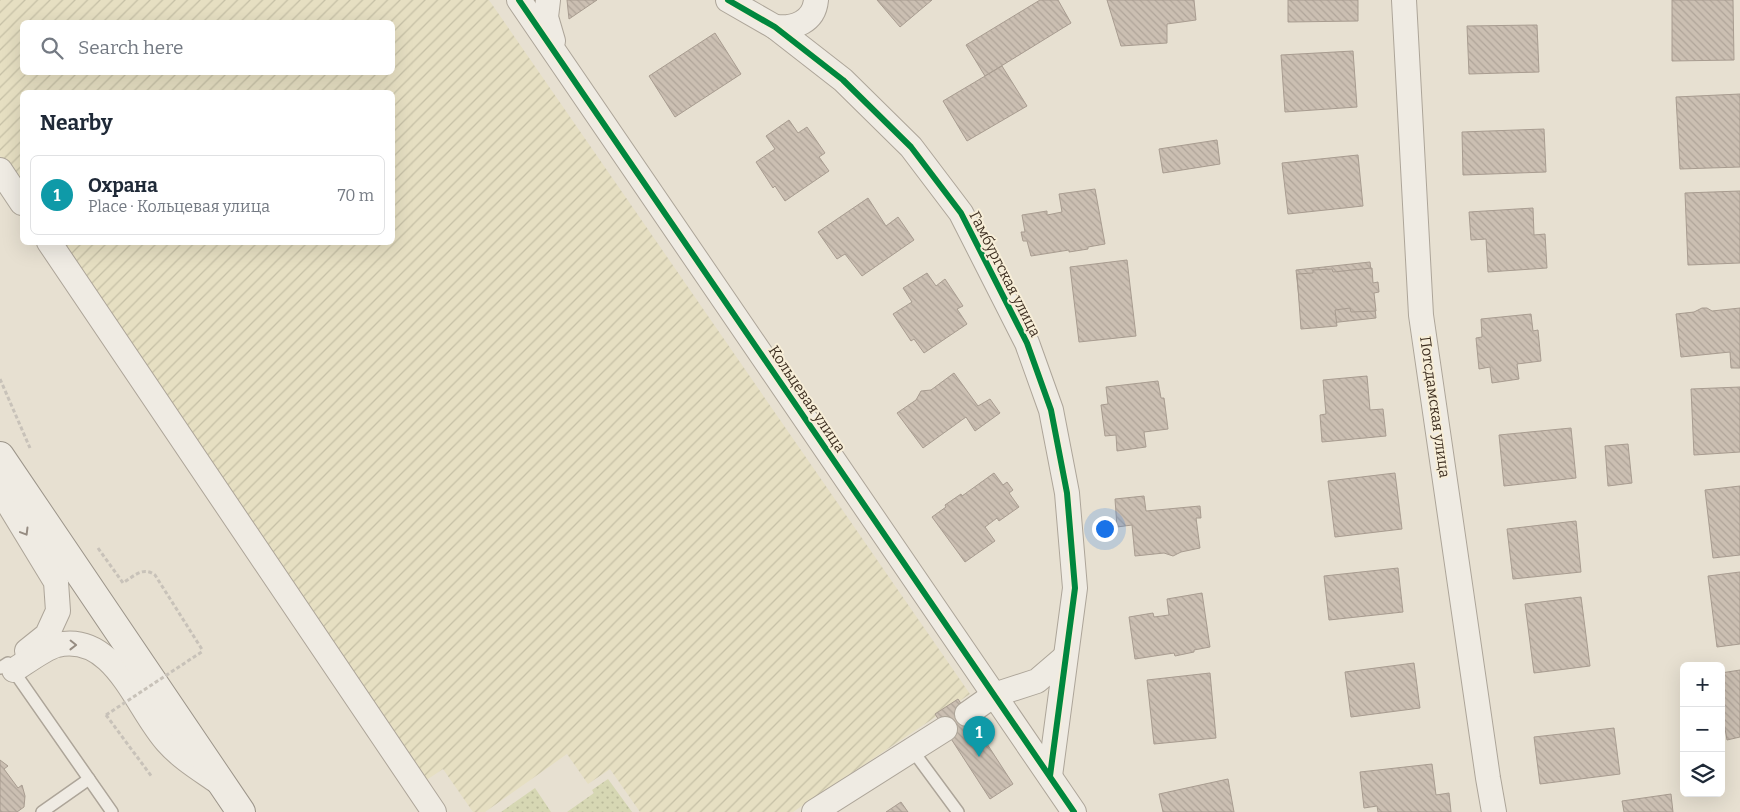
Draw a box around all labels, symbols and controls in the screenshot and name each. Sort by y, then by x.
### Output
search box [20,20,395,75]
icon: search [38,34,66,62]
text: Search here [78,36,183,59]
text: Nearby [40,110,113,136]
text: Охрана [88,174,158,197]
text: 1 [54,186,60,205]
text: 70 m [338,186,374,205]
text: Place · Кольцевая улица [88,197,270,216]
street label: Гамбургская улица [966,208,1044,340]
street label: Потсдамская улица [1416,335,1454,479]
street label: Кольцевая улица [765,342,849,456]
your location [1092,516,1118,542]
one-way arrow [19,526,29,535]
one-way arrow [69,639,77,650]
map controls [1680,662,1725,797]
button: + [1680,662,1725,707]
button: − [1680,707,1725,752]
pin: 1 [963,716,995,757]
button: layers [1680,752,1725,797]

